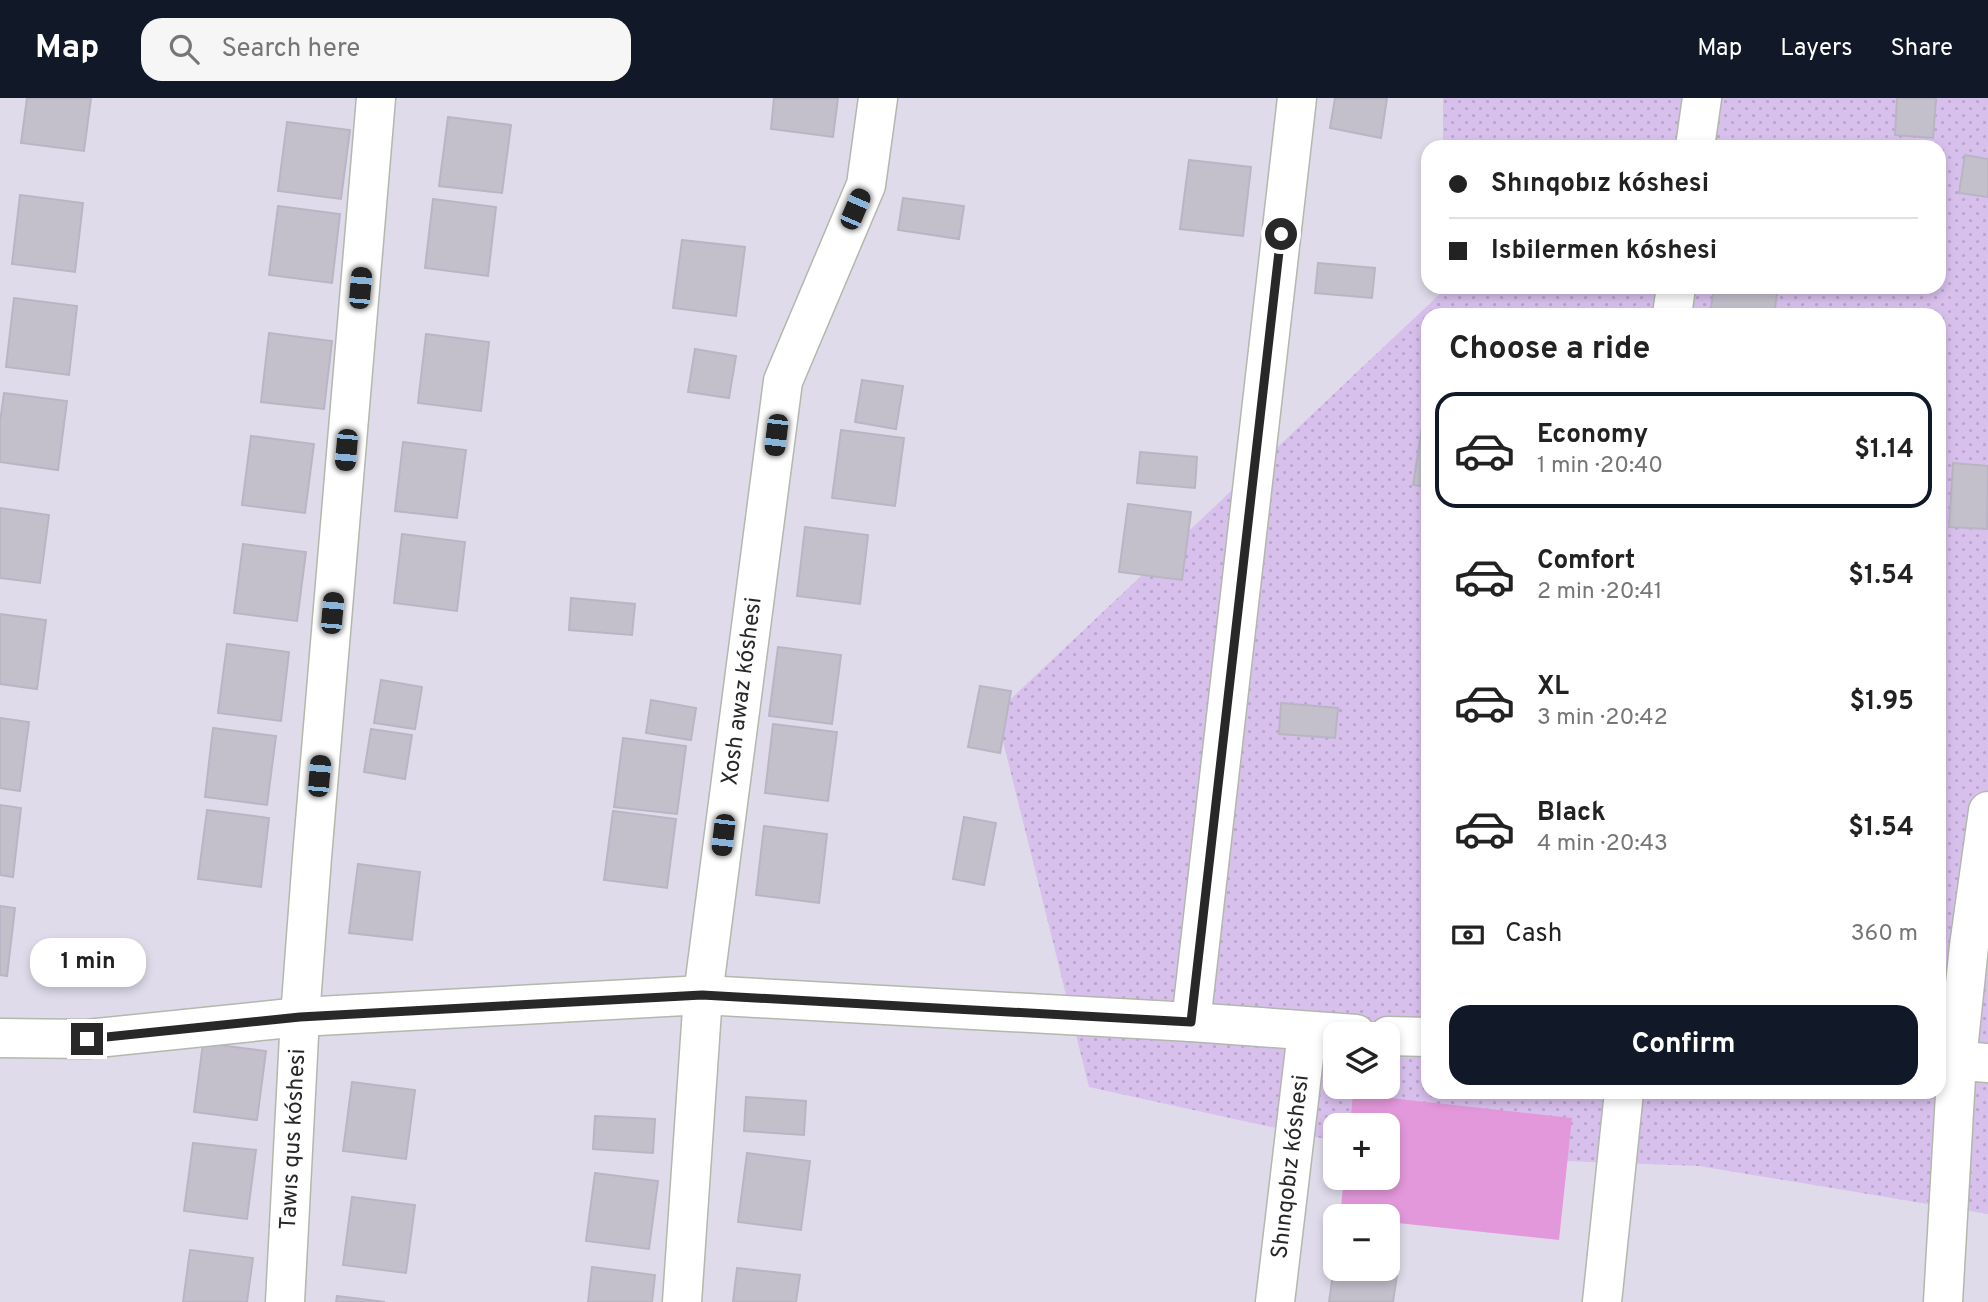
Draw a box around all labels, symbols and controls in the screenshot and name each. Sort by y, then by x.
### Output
search box [141,18,631,81]
text: Map [35,28,99,70]
icon: search [165,30,203,68]
text: Search here [221,33,360,66]
text: Map [1697,34,1742,64]
text: Layers [1780,34,1852,64]
text: Share [1890,34,1953,64]
text: Shınqobız kóshesi [1491,168,1709,201]
car [838,186,873,232]
route start [1265,218,1297,250]
text: Isbilermen kóshesi [1491,235,1717,268]
car [348,266,373,310]
text: Choose a ride [1449,330,1650,370]
car [764,413,789,457]
icon: car [1453,419,1516,482]
text: Economy [1537,419,1648,452]
car [334,428,359,472]
text: $1.14 [1854,434,1914,467]
text: 1 min · 20:40 [1537,452,1663,481]
icon: car [1453,545,1516,608]
text: Comfort [1537,545,1635,578]
text: $1.54 [1848,560,1914,593]
text: 2 min · 20:41 [1537,578,1662,607]
car [320,591,345,635]
street label: Xosh awaz kóshesi [716,595,769,787]
icon: car [1453,671,1516,734]
text: XL [1537,671,1569,704]
text: $1.95 [1850,686,1914,719]
text: 3 min · 20:42 [1537,704,1668,733]
car [307,754,332,798]
icon: car [1453,797,1516,860]
text: Black [1537,797,1606,830]
text: $1.54 [1848,812,1914,845]
car [711,813,736,857]
text: 4 min · 20:43 [1537,830,1668,859]
icon: cash [1449,916,1487,954]
text: Cash [1505,918,1562,951]
text: 360 m [1851,920,1918,949]
callout: 1 min [29,937,145,986]
text: 1 min [60,948,116,977]
button: Confirm [1449,1005,1918,1085]
map controls [1323,1022,1400,1281]
button: layers [1323,1022,1400,1099]
route end [71,1023,103,1055]
street label: Tawıs qus kóshesi [274,1048,313,1231]
street label: Shınqobız kóshesi [1266,1073,1316,1261]
button: + [1323,1113,1400,1190]
button: − [1323,1204,1400,1281]

